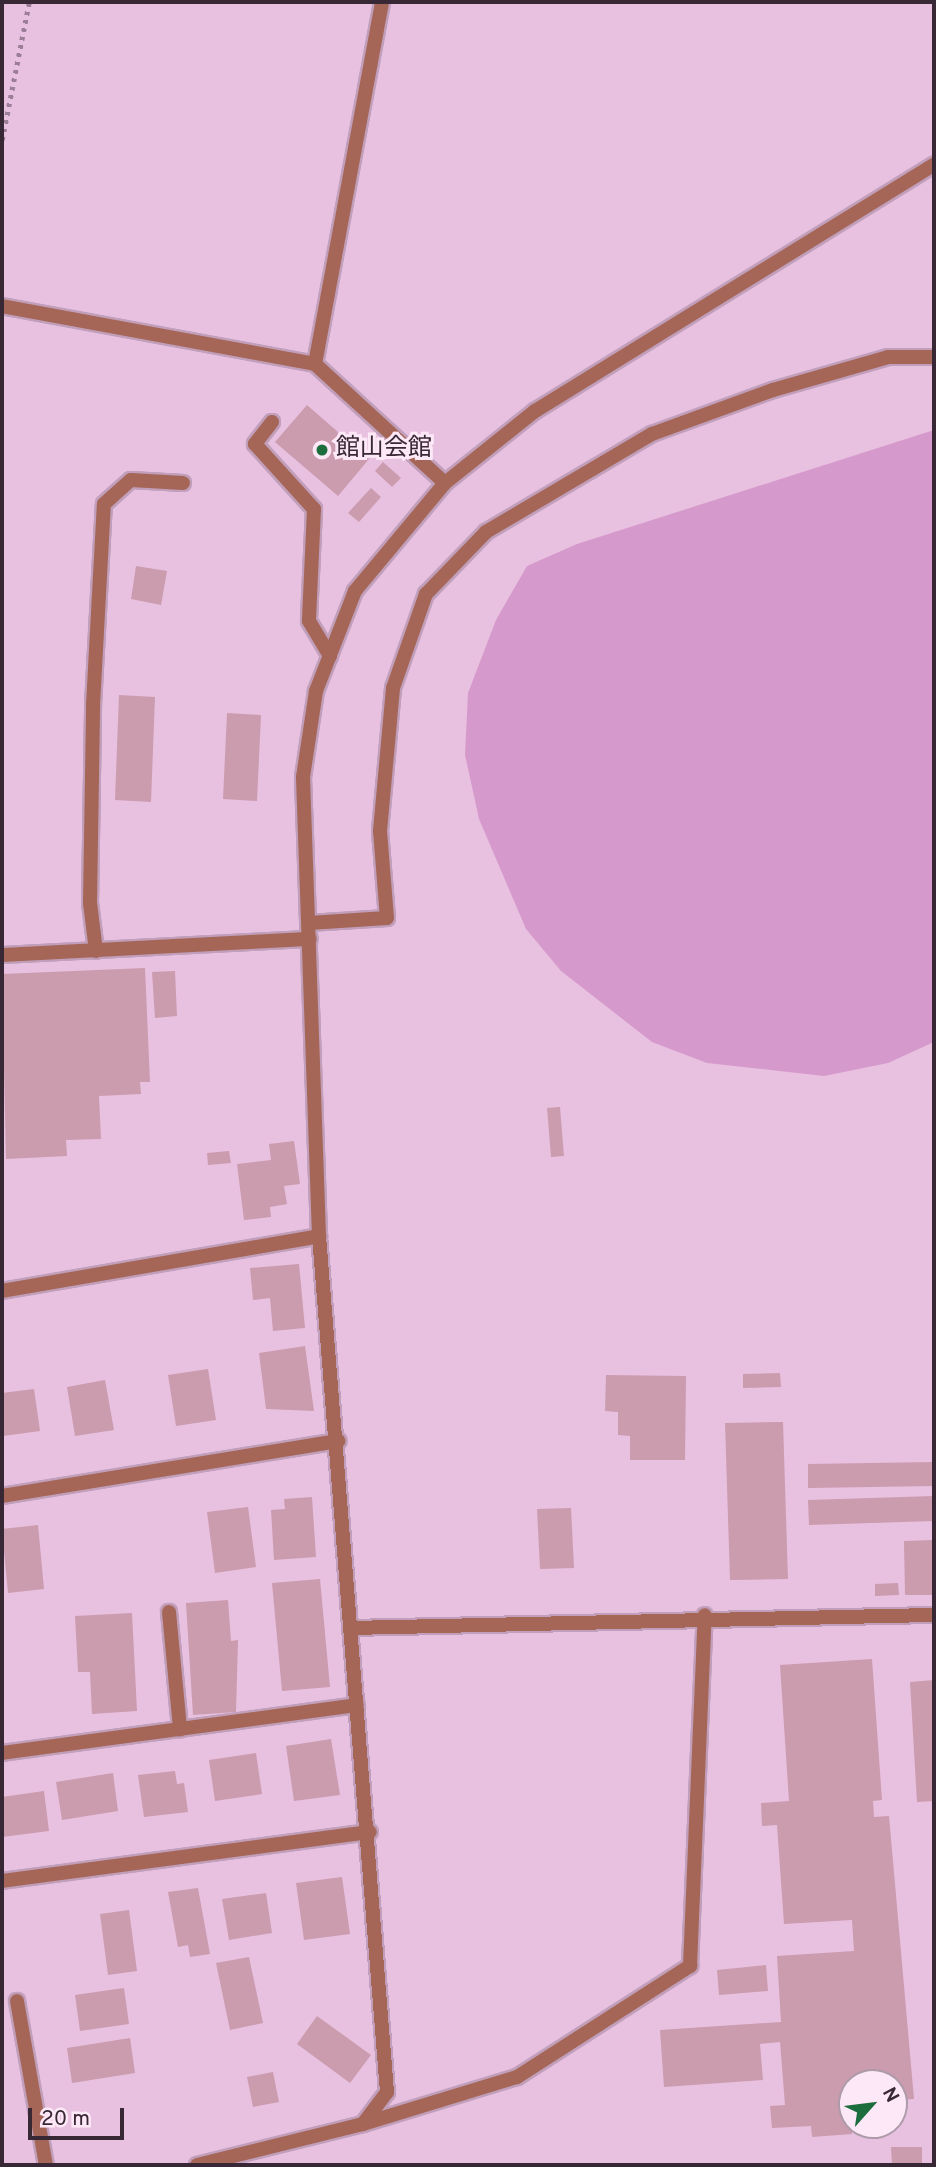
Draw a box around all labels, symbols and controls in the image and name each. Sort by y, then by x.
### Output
place label: 館山会館 [336,436,432,464]
marker: 館山会館 [314,442,330,458]
north arrow [838,2069,908,2139]
text: N [876,2083,904,2107]
scale bar [32,2094,128,2138]
text: 20 m [41,2106,90,2133]

